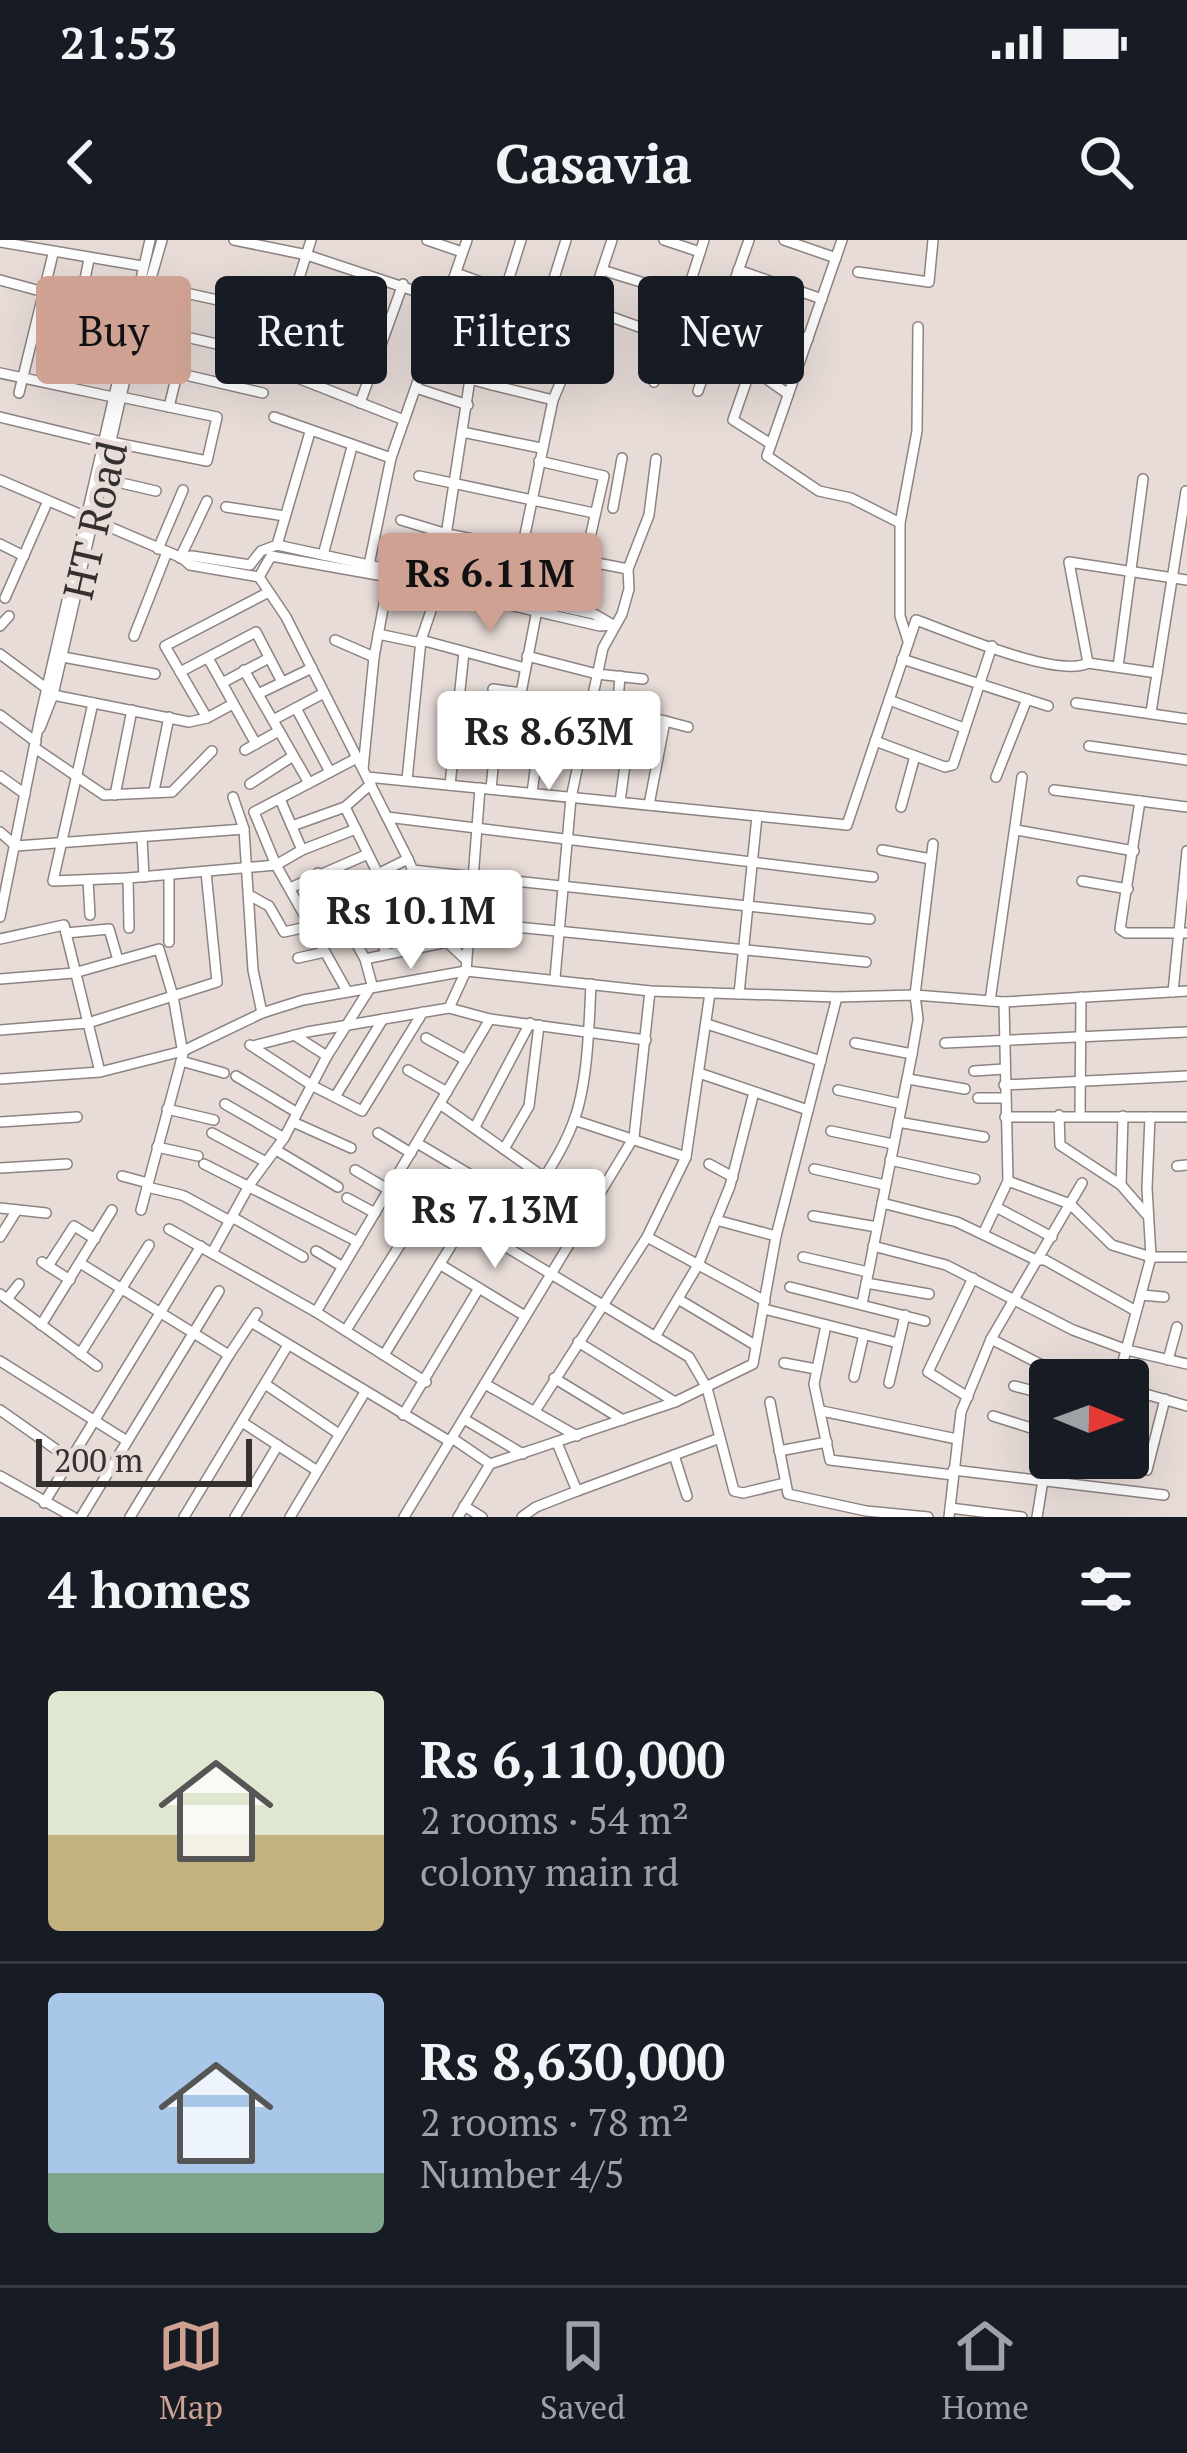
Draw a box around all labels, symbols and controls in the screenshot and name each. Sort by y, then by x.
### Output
text: 21:53 [60,12,177,72]
text: Casavia [495,127,692,198]
icon: back [48,129,114,195]
icon: search [1073,129,1139,195]
chip: Buy [36,276,191,384]
chip: Rent [215,276,387,384]
chip: Filters [411,276,614,384]
chip: New [638,276,804,384]
street label: HT Road [49,436,139,604]
pin: Rs 6.11M [366,533,614,635]
text: Rs 6.11M [405,546,575,598]
pin: Rs 8.63M [425,691,673,793]
text: Rs 8.63M [464,704,634,756]
pin: Rs 10.1M [287,870,535,972]
text: Rs 10.1M [326,883,496,935]
pin: Rs 7.13M [371,1169,619,1271]
text: Rs 7.13M [411,1182,579,1234]
north arrow [1029,1359,1149,1479]
map controls [1029,1359,1149,1479]
scale bar [36,1433,252,1486]
text: 200 m [54,1438,143,1481]
text: 4 homes [48,1555,251,1623]
icon: filters [1073,1556,1139,1622]
text: Rs 6,110,000 [420,1725,725,1793]
icon: home [144,1739,288,1883]
text: 2 rooms · 54 m² [420,1793,689,1845]
text: colony main rd [420,1845,679,1897]
text: Rs 8,630,000 [420,2027,725,2095]
icon: home [144,2041,288,2185]
text: 2 rooms · 78 m² [420,2095,689,2147]
text: Number 4/5 [420,2147,625,2199]
tab: Map [158,2313,224,2428]
tab: Saved [540,2313,626,2428]
tab: Home [942,2313,1029,2428]

